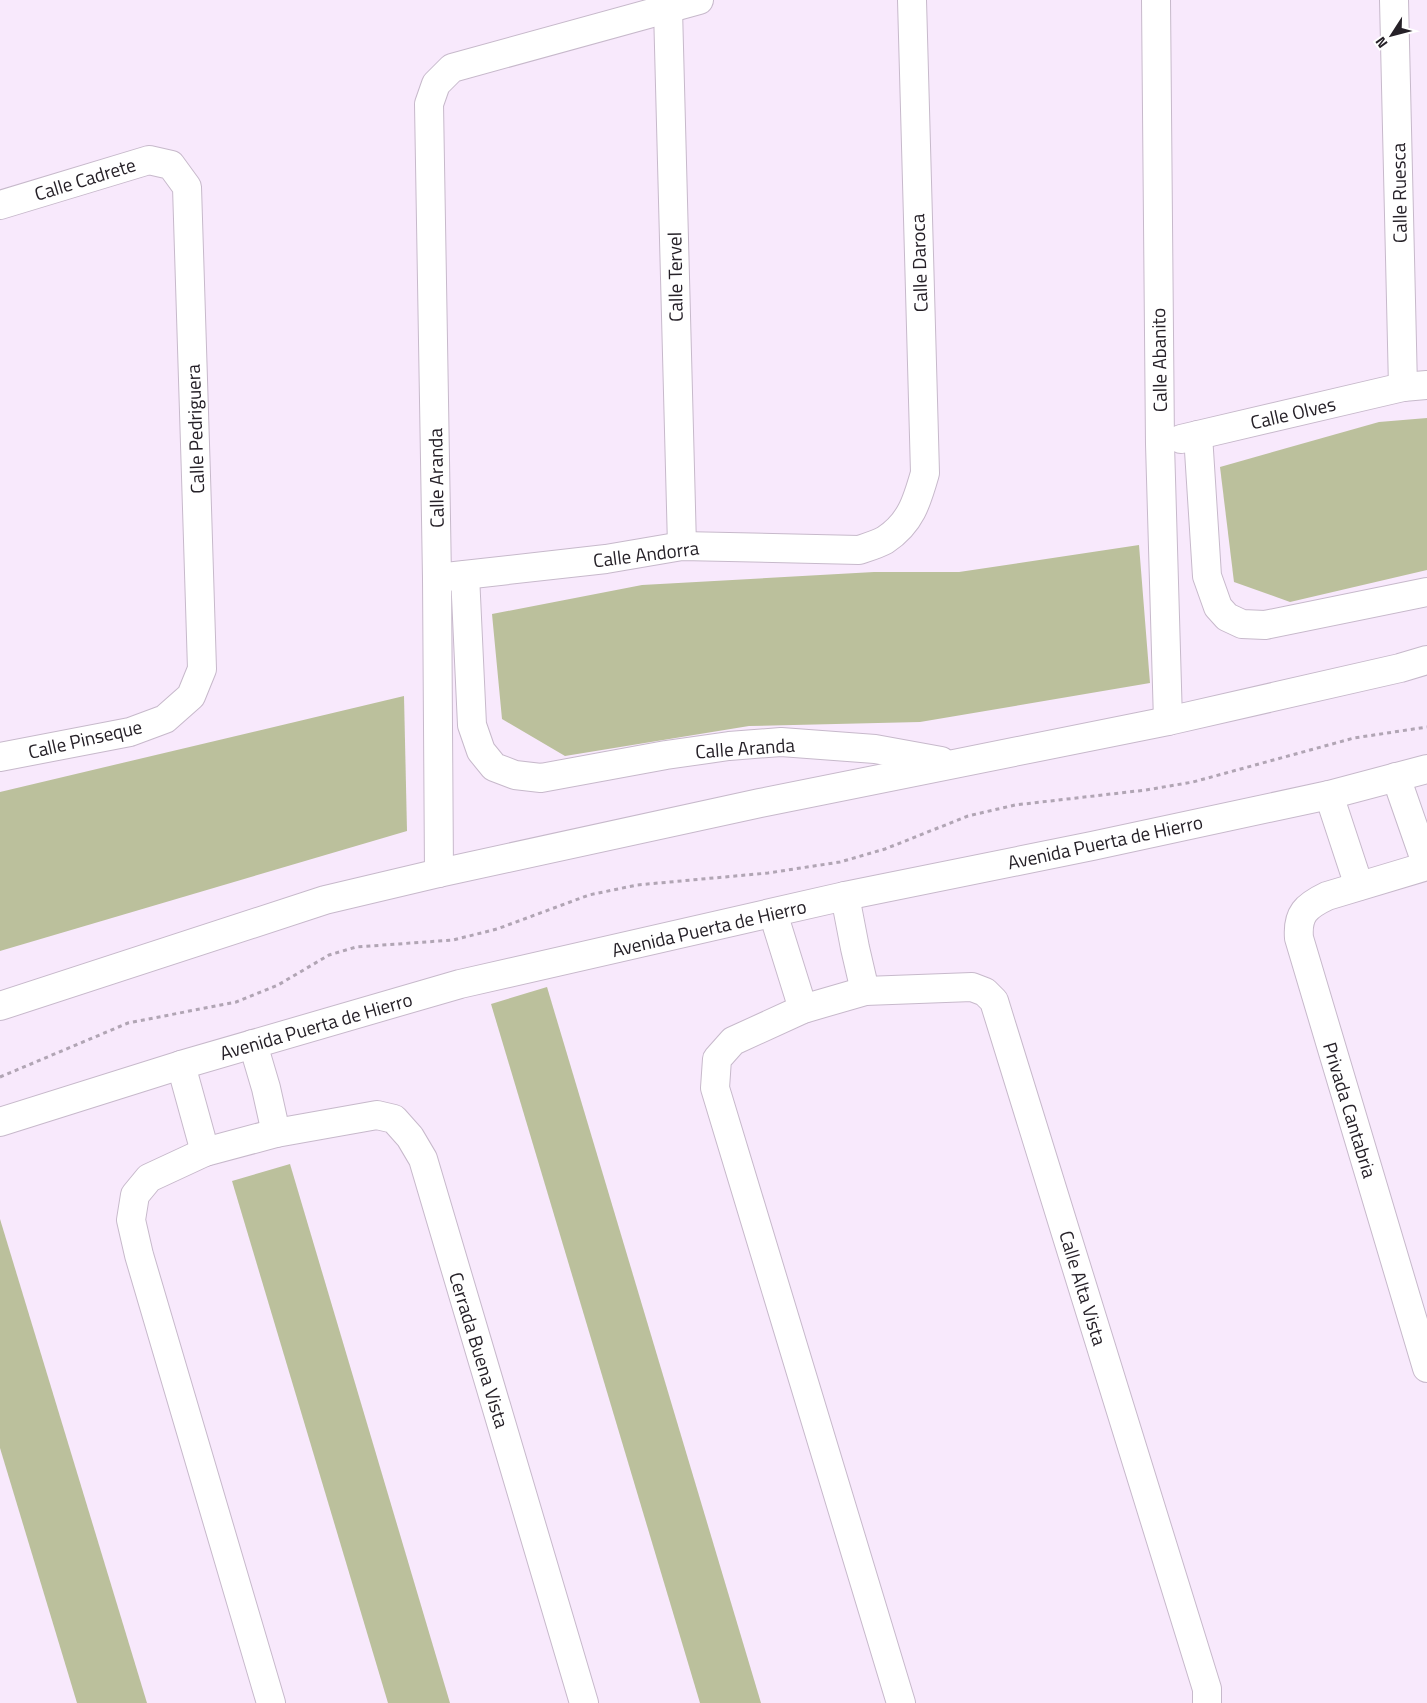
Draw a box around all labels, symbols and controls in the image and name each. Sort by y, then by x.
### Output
north arrow [1367,10,1417,60]
text: N [1370,33,1392,53]
street label: Calle Ruesca [1383,142,1414,243]
street label: Calle Cadrete [31,149,139,208]
street label: Calle Daroca [902,213,935,313]
street label: Calle Tervel [659,232,690,322]
street label: Calle Abanito [1143,308,1174,412]
street label: Calle Pedriguera [178,363,211,494]
street label: Calle Olves [1247,389,1339,436]
street label: Calle Aranda [420,427,451,528]
street label: Calle Andorra [591,533,701,574]
street label: Calle Pinseque [25,711,145,766]
street label: Calle Aranda [694,730,796,765]
street label: Avenida Puerta de Hierro [1005,807,1205,876]
street label: Avenida Puerta de Hierro [609,891,809,964]
street label: Avenida Puerta de Hierro [216,984,415,1067]
street label: Privada Cantabria [1316,1038,1385,1182]
street label: Calle Alta Vista [1052,1227,1115,1349]
street label: Cerrada Buena Vista [442,1268,517,1432]

